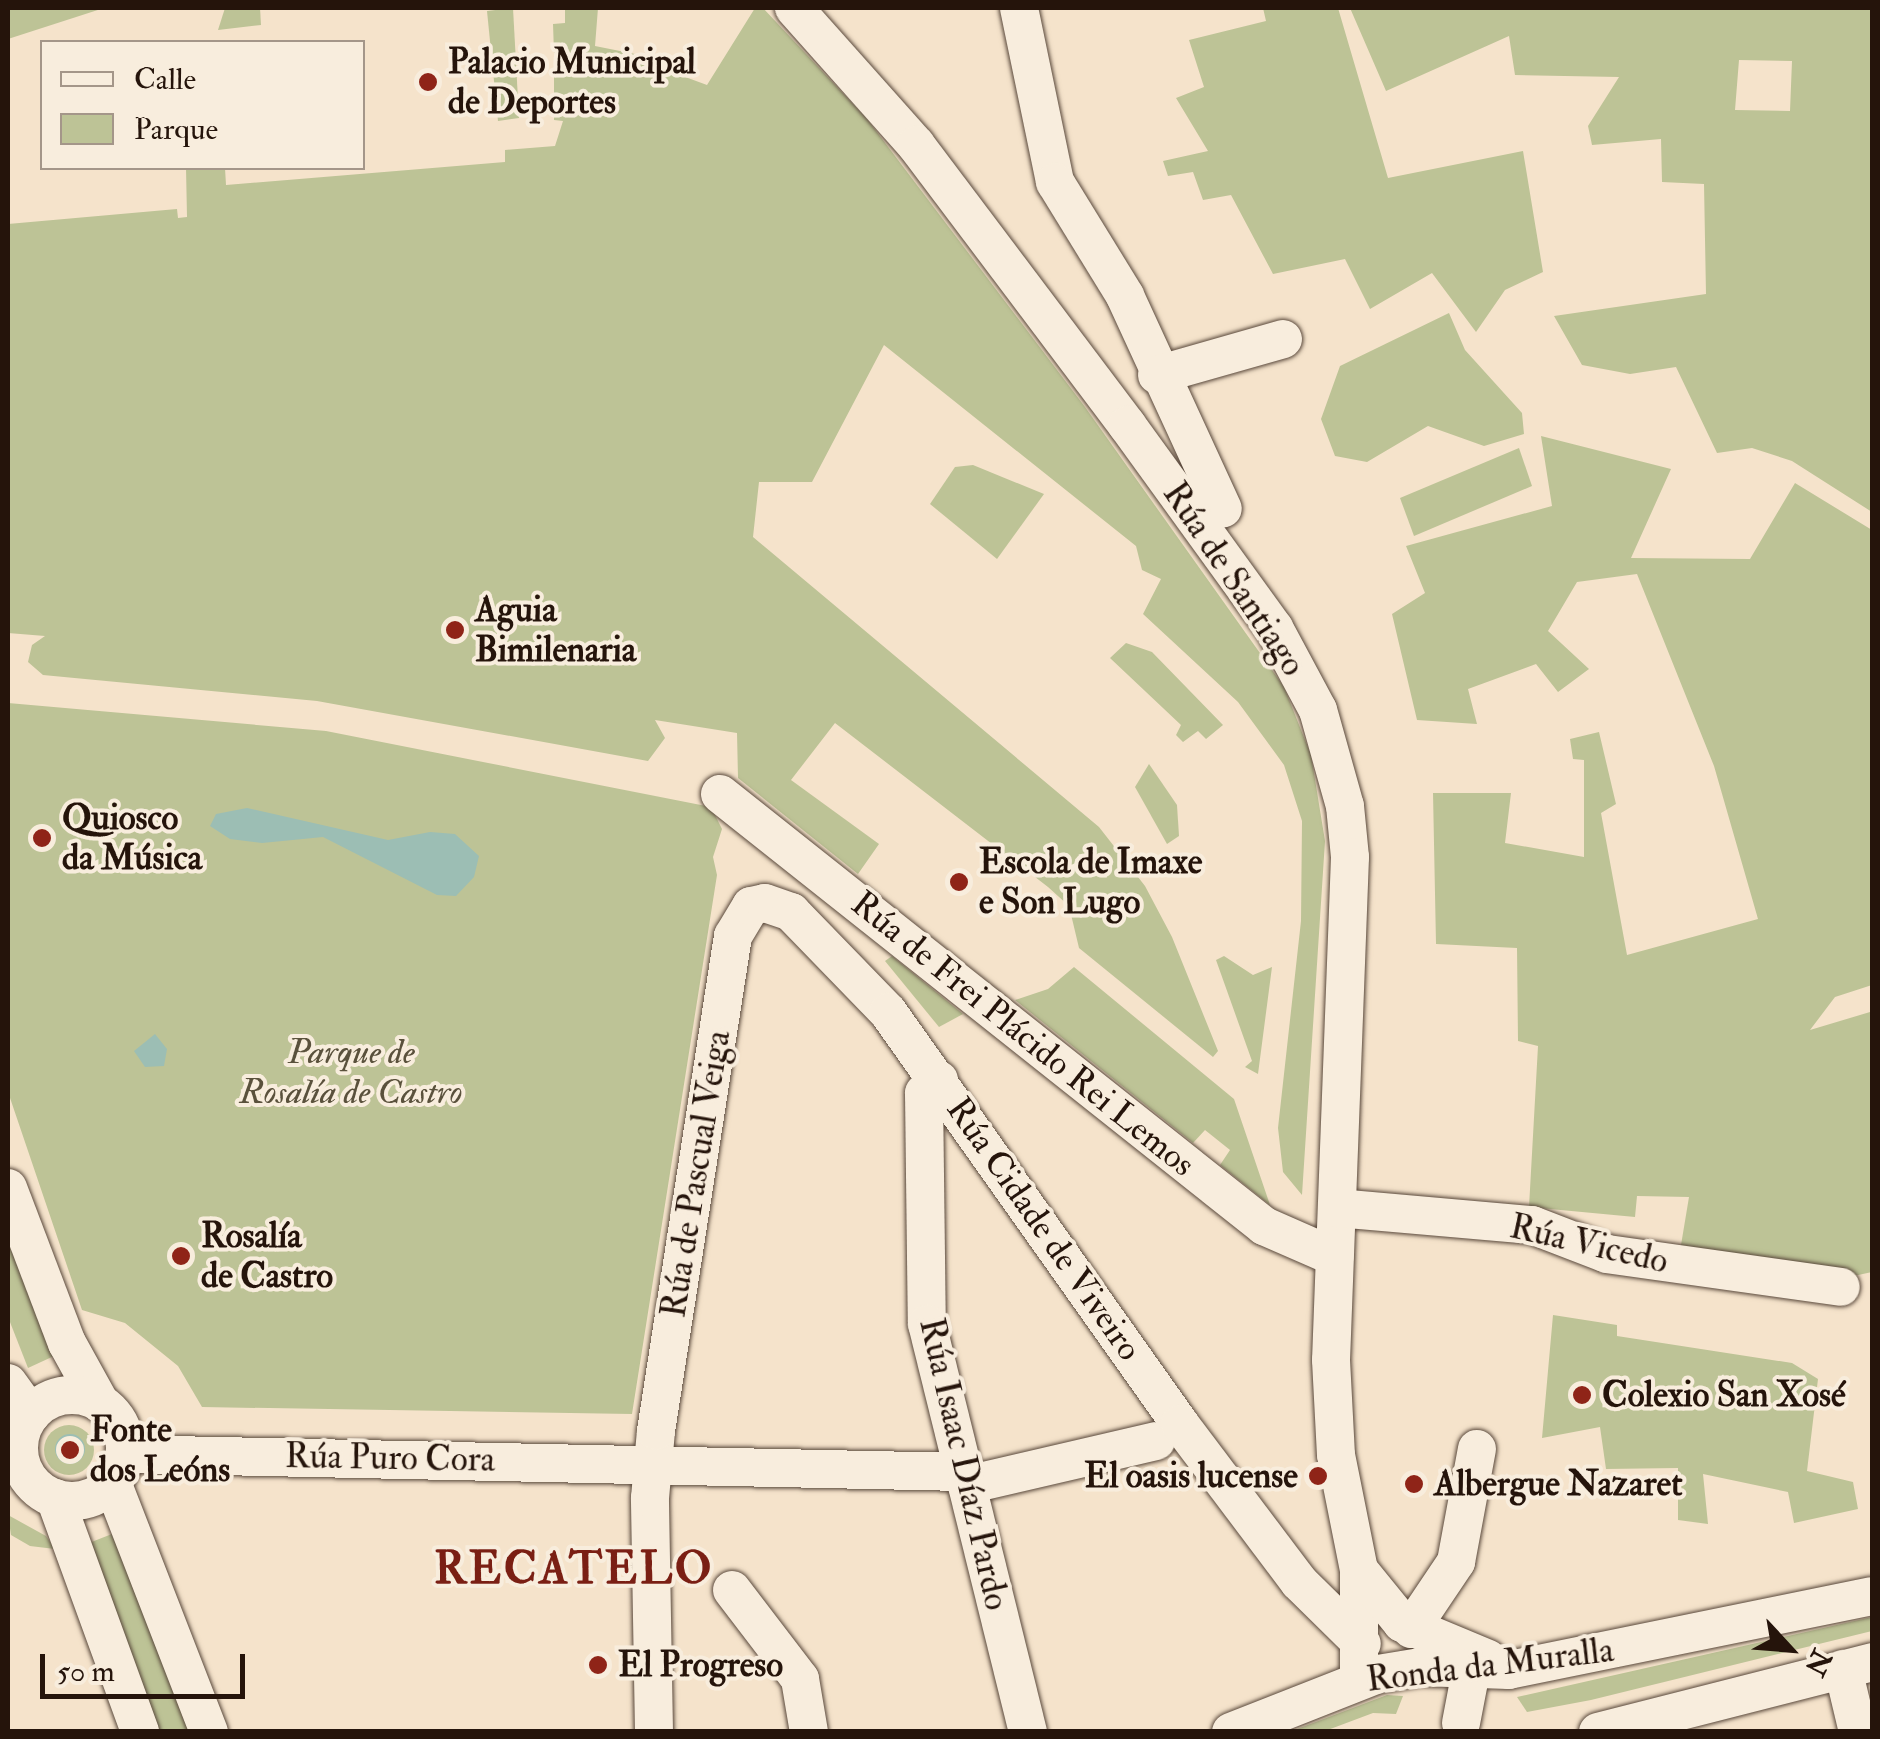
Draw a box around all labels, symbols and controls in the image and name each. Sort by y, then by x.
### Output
legend [40,40,365,170]
place label: Palacio Municipal de Deportes [448,41,696,123]
text: Calle [134,61,196,98]
marker: Palacio Municipal de Deportes [417,71,439,93]
text: Parque [134,111,218,148]
street label: Rúa de Santiago [1154,474,1314,684]
place label: Aguia Bimilenaria [475,589,636,671]
marker: Aguia Bimilenaria [444,619,466,641]
place label: Quiosco da Música [62,797,202,879]
marker: Quiosco da Música [31,827,53,849]
place label: Escola de Imaxe e Son Lugo [979,841,1202,923]
marker: Escola de Imaxe e Son Lugo [948,871,970,893]
street label: Rúa de Frei Plácido Rei Lemos [843,882,1203,1186]
street label: Rúa de Pascual Veiga [653,1027,739,1321]
park label: Parque de Rosalía de Castro [239,1031,463,1113]
street label: Rúa Cidade de Viveiro [937,1089,1151,1369]
street label: Rúa Vicedo [1506,1205,1672,1283]
place label: Rosalía de Castro [201,1215,333,1297]
marker: Rosalía de Castro [170,1245,192,1267]
street label: Rúa Isaac Díaz Pardo [910,1314,1018,1614]
place label: Colexio San Xosé [1602,1374,1846,1416]
marker: Colexio San Xosé [1571,1384,1593,1406]
place label: Fonte dos Leóns [90,1409,230,1491]
street label: Rúa Puro Cora [285,1435,495,1481]
marker: Fonte dos Leóns [59,1439,81,1461]
place label: El oasis lucense [1084,1455,1298,1497]
place label: Albergue Nazaret [1434,1463,1682,1505]
marker: El oasis lucense [1307,1465,1329,1487]
marker: Albergue Nazaret [1403,1473,1425,1495]
district label: RECATELO [434,1543,714,1597]
north arrow [1740,1599,1840,1699]
street label: Ronda da Muralla [1364,1629,1616,1701]
scale bar [45,1634,250,1696]
text: N [1796,1643,1839,1681]
place label: El Progreso [618,1644,783,1686]
text: 50 m [57,1653,115,1690]
marker: El Progreso [587,1654,609,1676]

